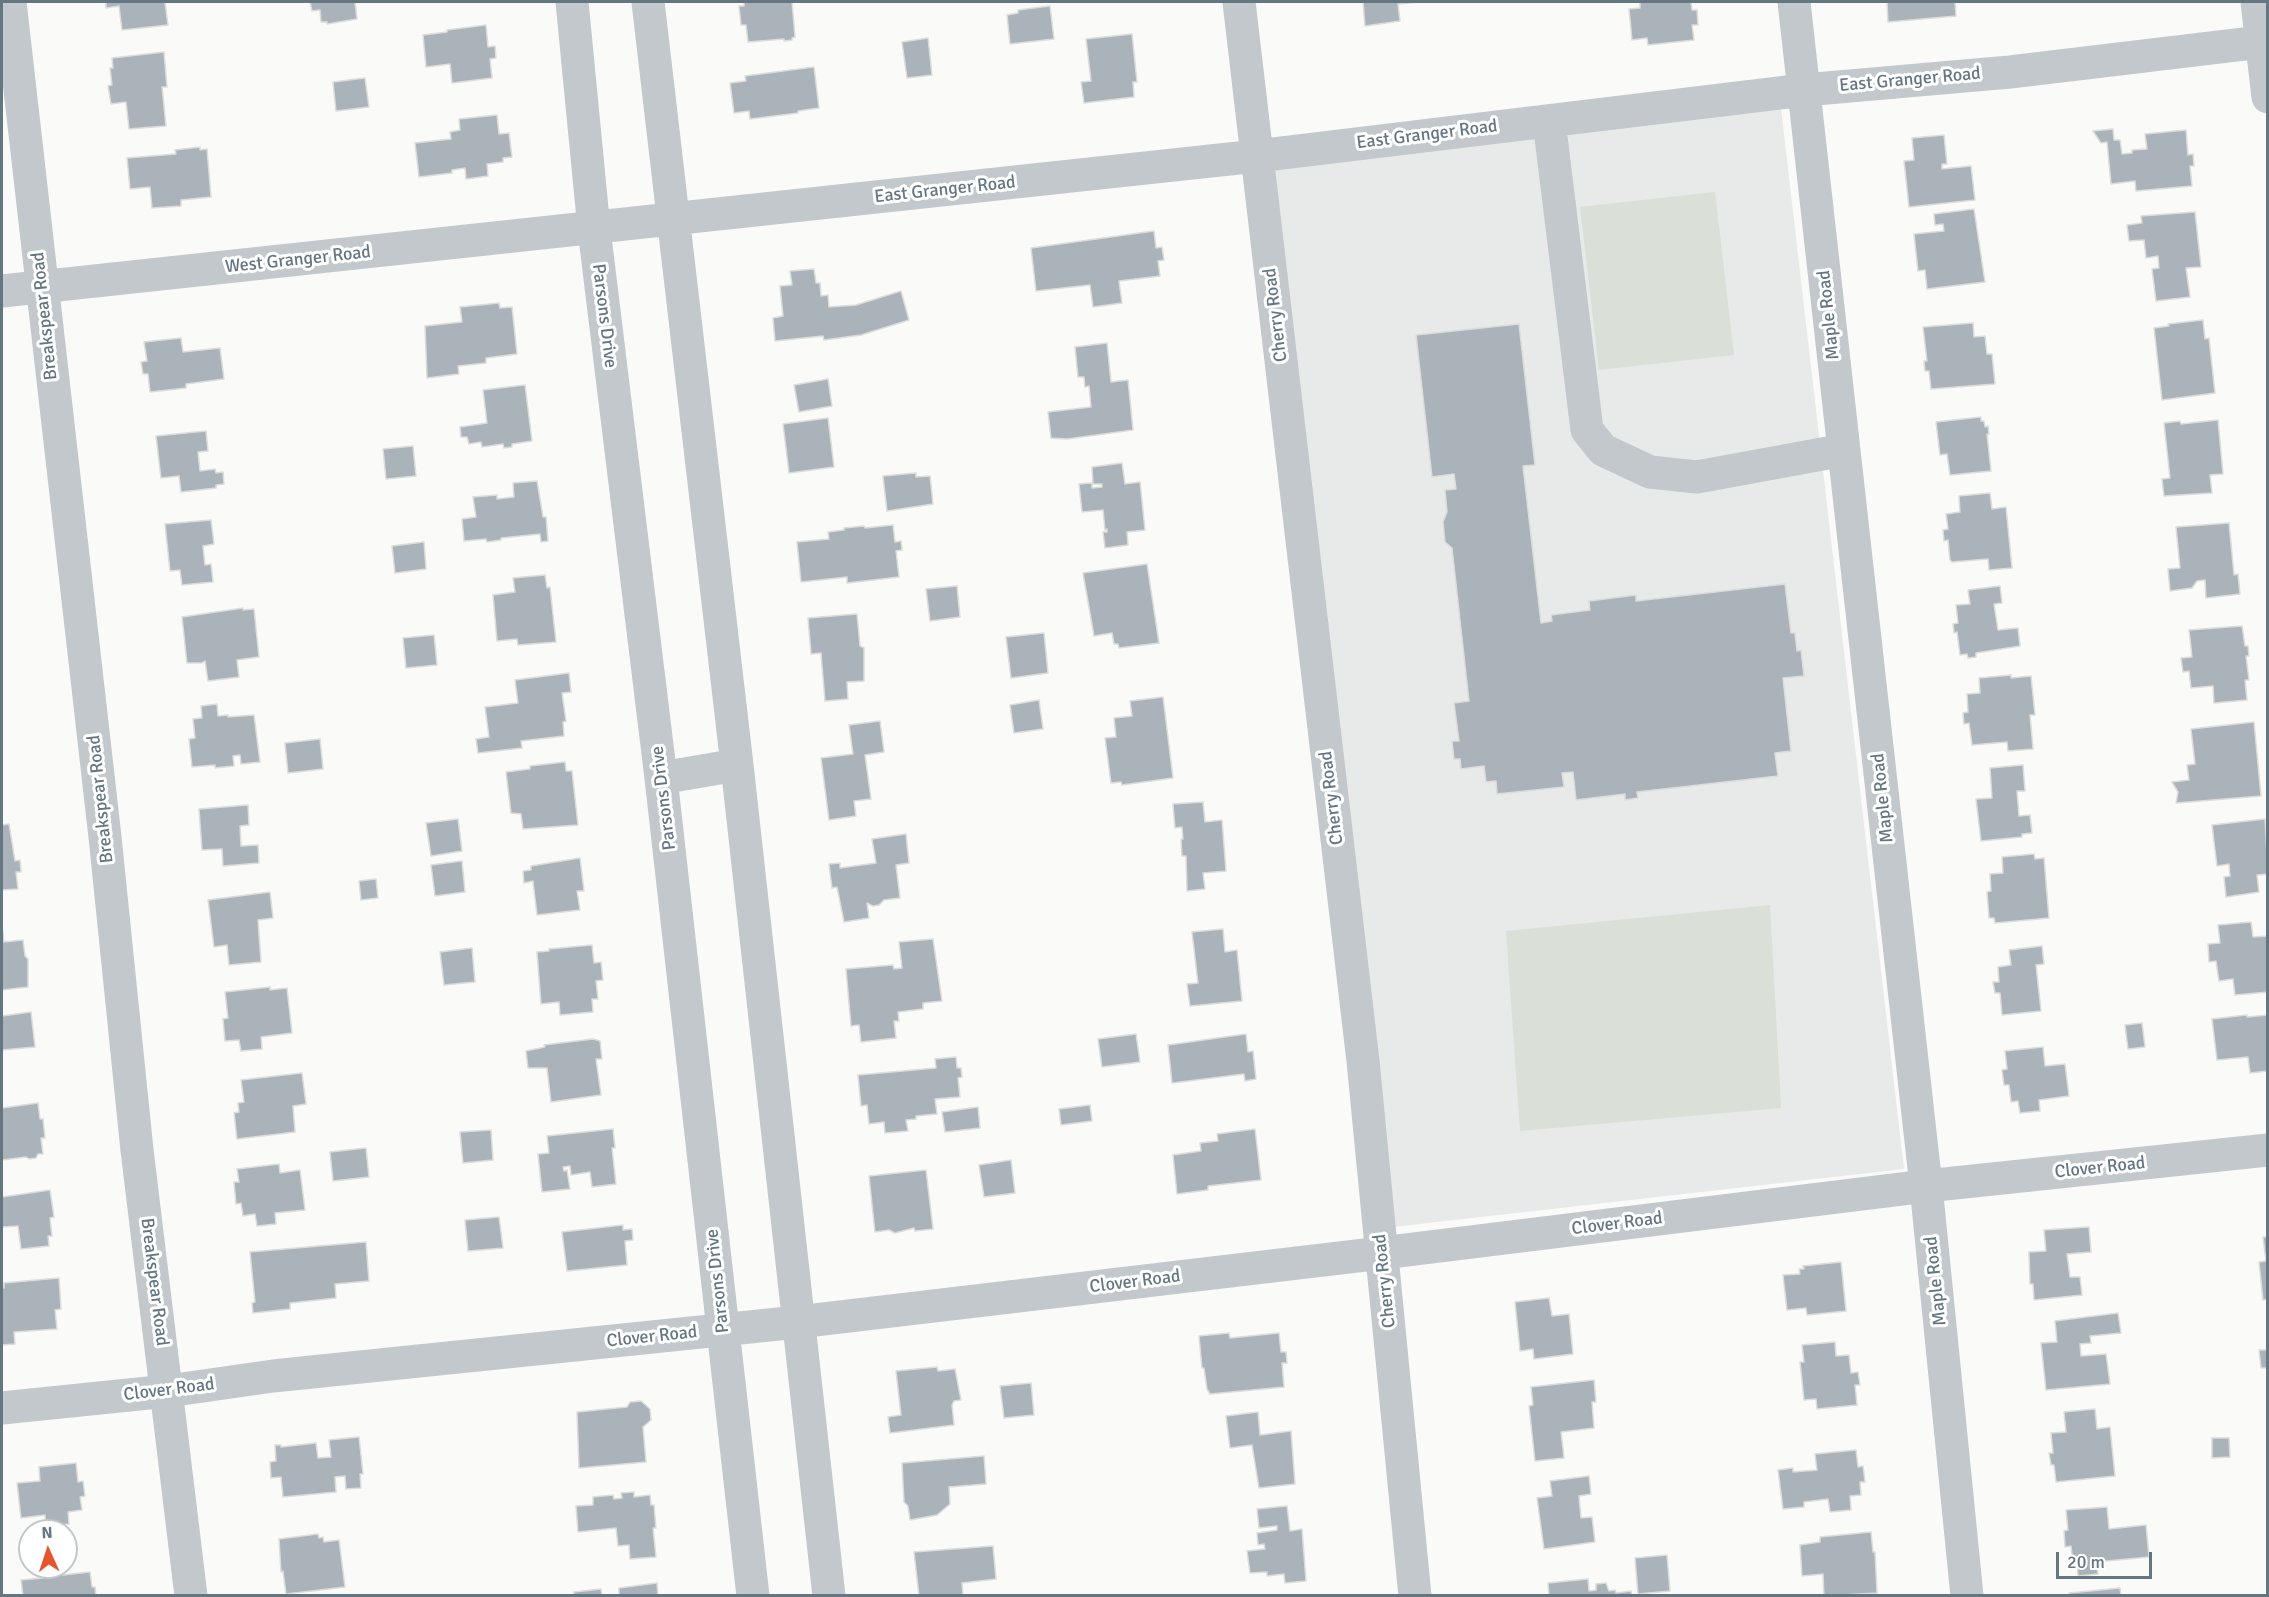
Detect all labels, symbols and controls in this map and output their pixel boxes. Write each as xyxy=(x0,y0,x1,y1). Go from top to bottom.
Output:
street label: East Granger Road xyxy=(1838,63,1982,97)
street label: East Granger Road xyxy=(1355,116,1499,154)
street label: East Granger Road xyxy=(873,172,1017,208)
street label: West Granger Road xyxy=(224,242,372,278)
street label: Breakspear Road xyxy=(28,251,62,381)
street label: Parsons Drive xyxy=(587,263,621,369)
street label: Cherry Road xyxy=(1260,267,1292,363)
street label: Maple Road xyxy=(1814,269,1844,361)
street label: Breakspear Road xyxy=(84,734,118,864)
street label: Parsons Drive xyxy=(647,745,681,851)
street label: Cherry Road xyxy=(1316,750,1348,846)
street label: Maple Road xyxy=(1868,752,1898,844)
street label: Clover Road xyxy=(2054,1152,2146,1184)
street label: Clover Road xyxy=(1570,1208,1664,1240)
street label: Breakspear Road xyxy=(135,1217,173,1347)
street label: Parsons Drive xyxy=(702,1228,734,1334)
street label: Cherry Road xyxy=(1369,1233,1401,1329)
street label: Maple Road xyxy=(1921,1235,1951,1327)
street label: Clover Road xyxy=(1088,1266,1182,1298)
street label: Clover Road xyxy=(606,1321,698,1353)
street label: Clover Road xyxy=(122,1374,216,1406)
north arrow xyxy=(18,1519,78,1579)
text: N xyxy=(41,1523,53,1543)
scale bar xyxy=(2059,1540,2155,1578)
text: 20 m xyxy=(2067,1551,2105,1573)

